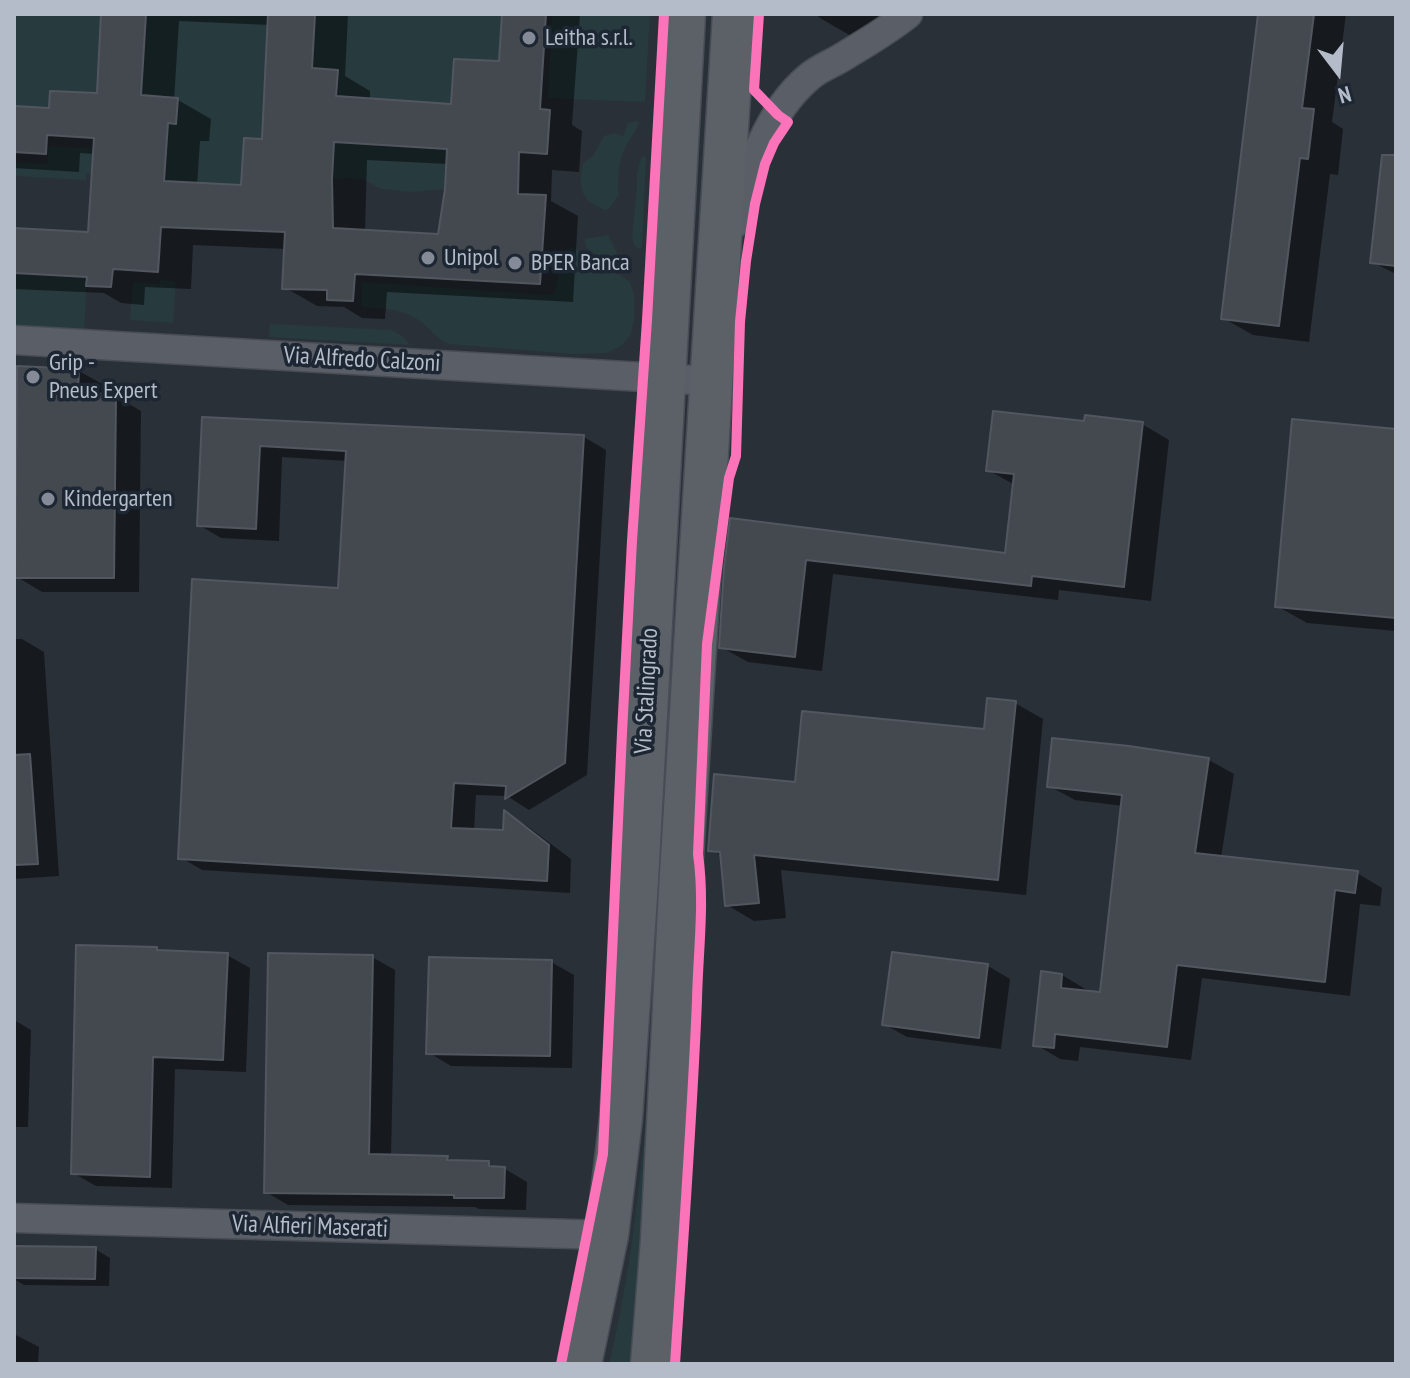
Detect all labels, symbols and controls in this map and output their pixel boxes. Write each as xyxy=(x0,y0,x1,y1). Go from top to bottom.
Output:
place label: Leitha s.r.l. xyxy=(545,24,633,52)
marker: Leitha s.r.l. xyxy=(520,29,538,47)
north arrow xyxy=(1298,32,1378,112)
text: N xyxy=(1335,80,1354,110)
place label: Unipol xyxy=(444,244,499,272)
marker: Unipol xyxy=(419,249,437,267)
place label: BPER Banca xyxy=(531,249,630,277)
marker: BPER Banca xyxy=(506,254,524,272)
street label: Via Alfredo Calzoni xyxy=(283,342,441,378)
place label: Grip - Pneus Expert xyxy=(49,349,158,405)
marker: Grip - Pneus Expert xyxy=(24,368,42,386)
place label: Kindergarten xyxy=(64,485,172,513)
marker: Kindergarten xyxy=(39,490,57,508)
street label: Via Stalingrado xyxy=(629,627,665,755)
street label: Via Alfieri Maserati xyxy=(231,1210,389,1244)

